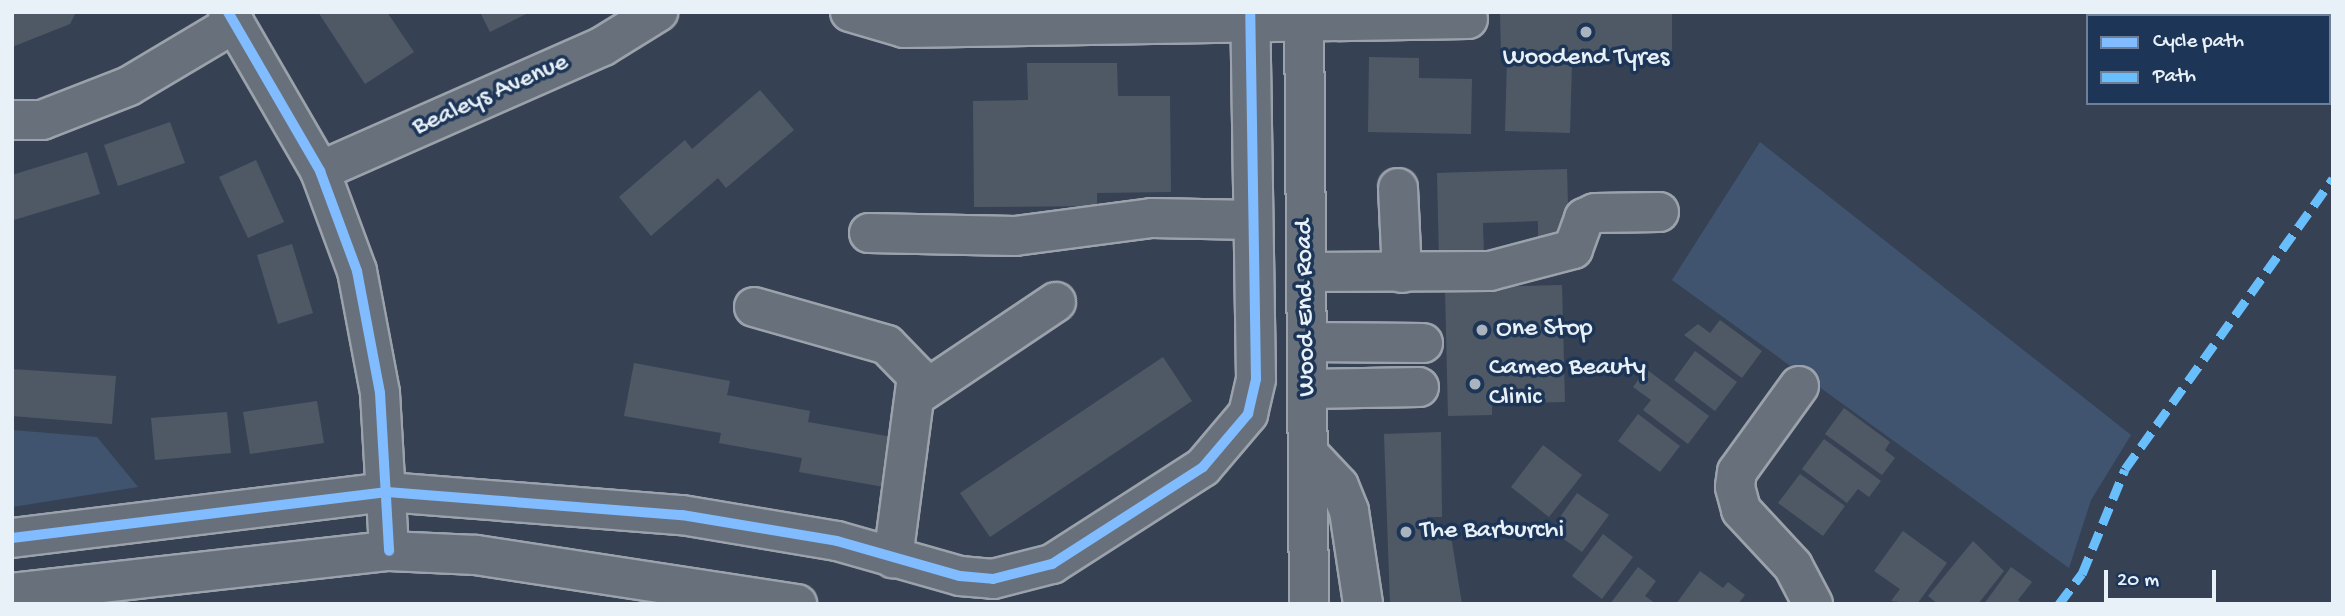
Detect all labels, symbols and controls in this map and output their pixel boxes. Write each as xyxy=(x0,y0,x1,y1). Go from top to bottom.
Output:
legend xyxy=(2086,14,2331,105)
marker: Woodend Tyres xyxy=(1578,24,1594,40)
text: Cycle path xyxy=(2153,30,2244,55)
place label: Woodend Tyres xyxy=(1503,43,1669,75)
street label: Bealeys Avenue xyxy=(408,48,574,144)
text: Path xyxy=(2153,65,2196,90)
street label: Wood End Road xyxy=(1290,219,1324,397)
place label: One Stop xyxy=(1496,314,1593,346)
marker: One Stop xyxy=(1474,322,1490,338)
place label: Cameo Beauty Clinic xyxy=(1489,353,1646,414)
marker: Cameo Beauty Clinic xyxy=(1467,376,1483,392)
place label: The Barburchi xyxy=(1420,516,1564,548)
marker: The Barburchi xyxy=(1398,524,1414,540)
scale bar xyxy=(2107,556,2219,600)
text: 20 m xyxy=(2117,569,2159,594)

